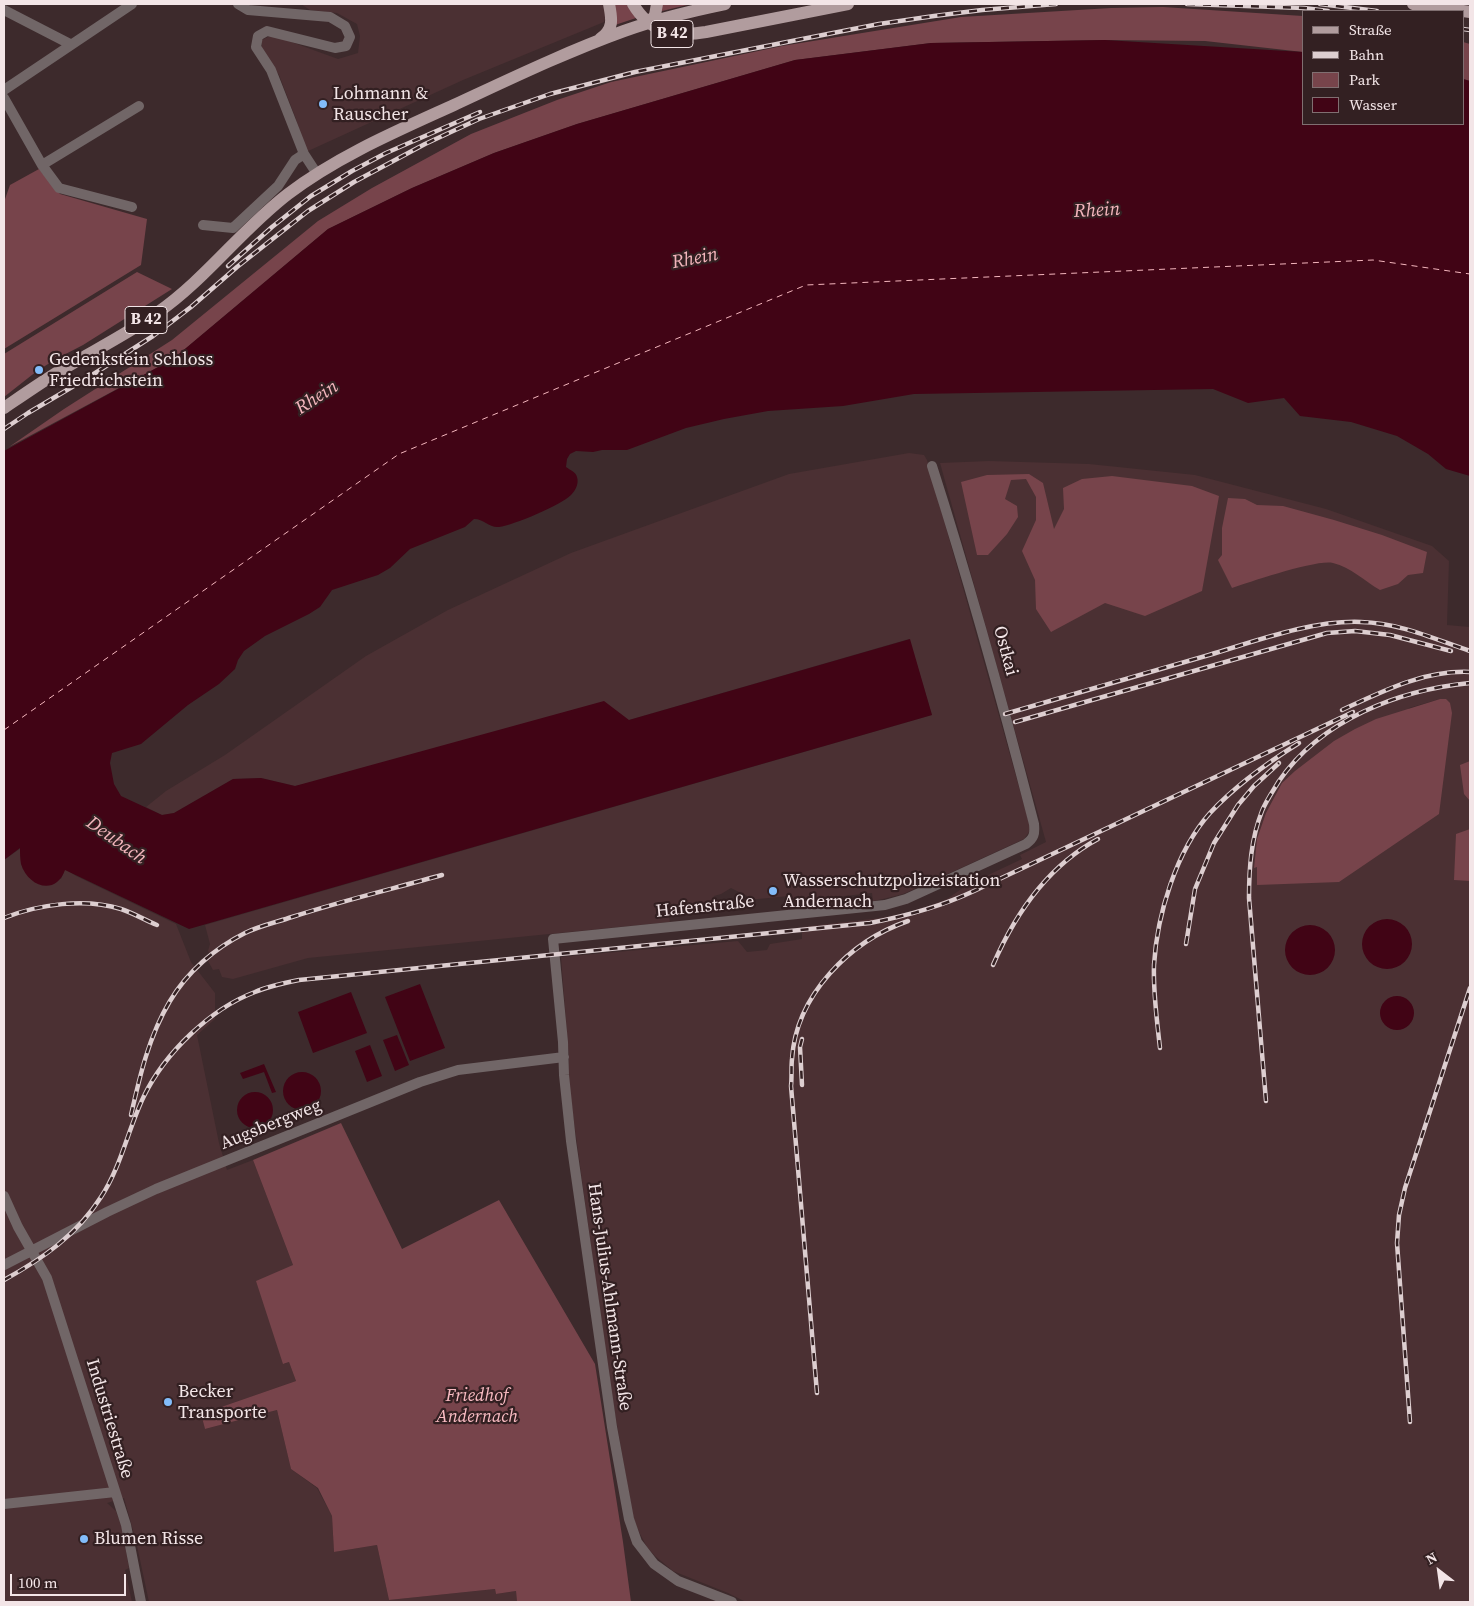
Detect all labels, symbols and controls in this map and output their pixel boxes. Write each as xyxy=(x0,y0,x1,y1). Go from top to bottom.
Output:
legend xyxy=(1302,10,1464,125)
text: Straße xyxy=(1349,19,1392,40)
road number: B 42 xyxy=(651,20,693,48)
text: Bahn xyxy=(1349,44,1384,65)
text: Park xyxy=(1349,69,1380,90)
place label: Lohmann & Rauscher xyxy=(333,83,429,126)
text: Wasser xyxy=(1349,94,1397,115)
marker: Lohmann & Rauscher xyxy=(317,98,329,110)
water label: Rhein xyxy=(1073,198,1121,224)
water label: Rhein xyxy=(670,243,720,275)
road number: B 42 xyxy=(125,306,167,334)
place label: Gedenkstein Schloss Friedrichstein xyxy=(49,349,213,392)
marker: Gedenkstein Schloss Friedrichstein xyxy=(33,364,45,376)
water label: Rhein xyxy=(291,376,343,420)
street label: Ostkai xyxy=(988,624,1022,678)
water label: Deubach xyxy=(81,812,151,870)
place label: Wasserschutzpolizeistation Andernach xyxy=(783,870,1000,912)
marker: Wasserschutzpolizeistation Andernach xyxy=(767,885,779,897)
street label: Hafenstraße xyxy=(655,891,755,923)
street label: Augsbergweg xyxy=(217,1095,325,1155)
street label: Hans-Julius-Ahlmann-Straße xyxy=(582,1182,636,1412)
street label: Industriestraße xyxy=(81,1357,137,1481)
place label: Becker Transporte xyxy=(178,1381,267,1424)
park label: Friedhof Andernach xyxy=(436,1385,518,1428)
marker: Becker Transporte xyxy=(162,1396,174,1408)
place label: Blumen Risse xyxy=(94,1528,203,1550)
marker: Blumen Risse xyxy=(78,1533,90,1545)
north arrow xyxy=(1414,1546,1464,1596)
text: N xyxy=(1422,1547,1441,1569)
scale bar xyxy=(12,1564,129,1596)
text: 100 m xyxy=(18,1572,58,1593)

